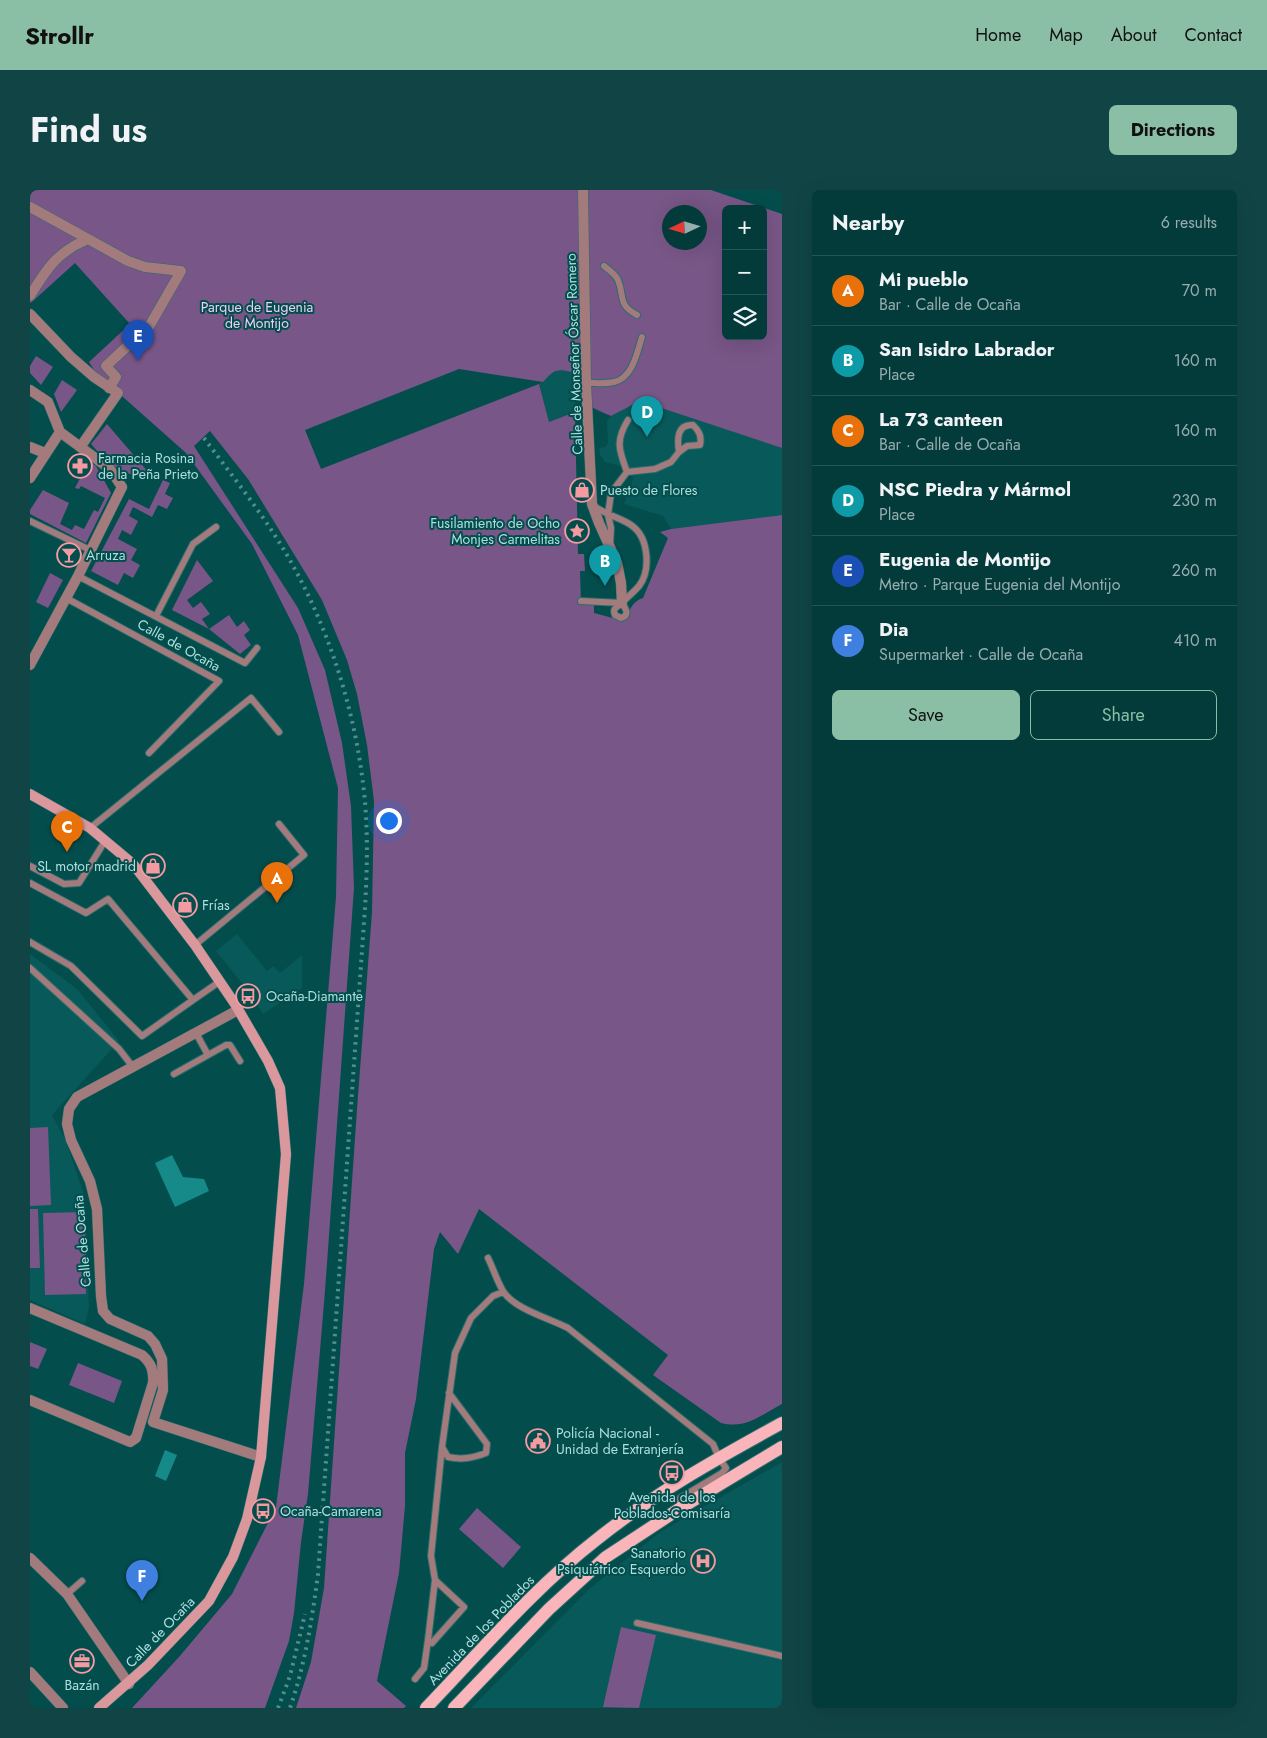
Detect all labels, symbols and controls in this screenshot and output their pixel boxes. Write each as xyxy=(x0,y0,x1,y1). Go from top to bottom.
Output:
text: Strollr xyxy=(25,18,94,53)
text: Home xyxy=(975,22,1021,48)
text: Map xyxy=(1049,22,1083,48)
text: About xyxy=(1111,22,1156,48)
text: Contact xyxy=(1184,22,1242,48)
text: Find us xyxy=(30,105,147,155)
button: Directions xyxy=(1109,105,1237,155)
north arrow xyxy=(662,205,707,250)
map controls xyxy=(722,205,767,340)
button: + xyxy=(722,205,767,250)
text: Nearby xyxy=(832,208,904,238)
text: 6 results xyxy=(1161,211,1217,234)
button: − xyxy=(722,250,767,295)
street label: Calle de Monseñor Óscar Romero xyxy=(560,252,588,455)
text: Mi pueblo xyxy=(879,266,968,293)
text: A xyxy=(842,279,854,302)
text: 70 m xyxy=(1182,279,1217,302)
text: Bar · Calle de Ocaña xyxy=(879,293,1021,316)
button: layers xyxy=(722,295,767,340)
park label: Parque de Eugenia de Montijo xyxy=(201,297,313,333)
pin: E xyxy=(122,320,154,361)
text: San Isidro Labrador xyxy=(879,336,1055,363)
text: B xyxy=(843,349,853,372)
text: 160 m xyxy=(1174,349,1217,372)
text: Place xyxy=(879,363,915,386)
pin: D xyxy=(631,396,663,437)
text: La 73 canteen xyxy=(879,406,1003,433)
text: C xyxy=(842,419,854,442)
text: 160 m xyxy=(1174,419,1217,442)
text: Bar · Calle de Ocaña xyxy=(879,433,1021,456)
place label: Farmacia Rosina de la Peña Prieto xyxy=(98,448,199,484)
pharmacy icon: Farmacia Rosina de la Peña Prieto xyxy=(67,453,93,479)
text: NSC Piedra y Mármol xyxy=(879,476,1071,503)
shop icon: Puesto de Flores xyxy=(569,477,595,503)
place label: Puesto de Flores xyxy=(600,480,698,500)
text: D xyxy=(842,489,854,512)
text: 230 m xyxy=(1172,489,1217,512)
text: Place xyxy=(879,503,915,526)
place label: Fusilamiento de Ocho Monjes Carmelitas xyxy=(430,513,560,549)
place icon: Fusilamiento de Ocho Monjes Carmelitas xyxy=(564,518,590,544)
bar icon: Arruza xyxy=(56,542,82,568)
place label: Arruza xyxy=(86,545,125,565)
pin: B xyxy=(589,545,621,586)
text: Eugenia de Montijo xyxy=(879,546,1051,573)
text: E xyxy=(843,559,853,582)
text: 260 m xyxy=(1172,559,1217,582)
text: Metro · Parque Eugenia del Montijo xyxy=(879,573,1121,596)
street label: Calle de Ocaña xyxy=(134,614,224,676)
text: Dia xyxy=(879,616,908,643)
text: F xyxy=(844,629,852,652)
text: 410 m xyxy=(1174,629,1217,652)
text: Supermarket · Calle de Ocaña xyxy=(879,643,1083,666)
button: Save xyxy=(832,690,1020,740)
button: Share xyxy=(1030,690,1217,740)
your location xyxy=(376,808,402,834)
pin: C xyxy=(51,811,83,852)
shop icon: SL motor madrid xyxy=(140,853,166,879)
place label: SL motor madrid xyxy=(37,856,136,876)
pin: A xyxy=(261,862,293,903)
shop icon: Frías xyxy=(172,892,198,918)
place label: Frías xyxy=(202,895,230,915)
bus stop icon: Ocaña-Diamante xyxy=(235,983,261,1009)
place label: Ocaña-Diamante xyxy=(266,986,363,1006)
street label: Calle de Ocaña xyxy=(68,1194,96,1288)
place label: Policía Nacional - Unidad de Extranjería xyxy=(556,1423,684,1459)
public building icon: Policía Nacional - Unidad de Extranjería xyxy=(525,1428,551,1454)
bus stop icon: Avenida de los Poblados-Comisaría xyxy=(659,1460,685,1486)
place label: Avenida de los Poblados-Comisaría xyxy=(614,1487,730,1523)
bus stop icon: Ocaña-Camarena xyxy=(250,1498,276,1524)
place label: Ocaña-Camarena xyxy=(280,1501,381,1521)
place label: Sanatorio Psiquiátrico Esquerdo xyxy=(557,1543,686,1579)
hospital icon: Sanatorio Psiquiátrico Esquerdo xyxy=(690,1548,716,1574)
pin: F xyxy=(126,1560,158,1601)
street label: Avenida de los Poblados xyxy=(423,1570,539,1689)
street label: Calle de Ocaña xyxy=(121,1592,199,1672)
office icon: Bazán xyxy=(69,1648,95,1674)
place label: Bazán xyxy=(64,1675,100,1695)

